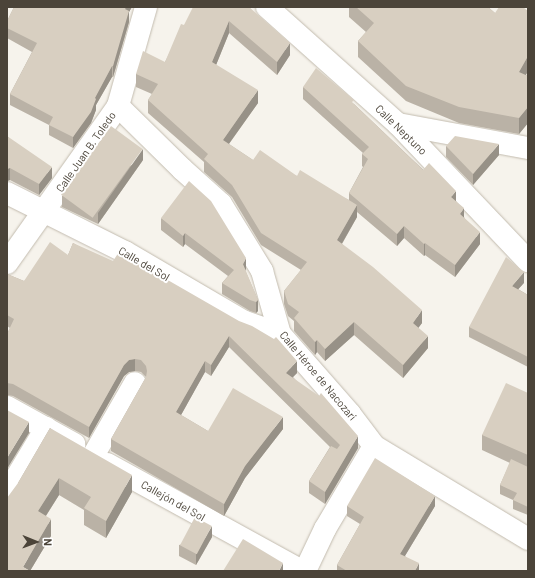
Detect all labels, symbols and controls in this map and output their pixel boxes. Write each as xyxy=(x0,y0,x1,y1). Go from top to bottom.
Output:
street label: Calle Neptuno xyxy=(373,102,429,158)
street label: Calle Juan B. Toledo xyxy=(53,109,119,195)
street label: Calle del Sol xyxy=(116,244,172,284)
street label: Calle Héroe de Nacozari xyxy=(277,329,359,423)
street label: Callejón del Sol xyxy=(139,478,207,524)
north arrow xyxy=(16,522,56,562)
text: N xyxy=(42,538,55,546)

